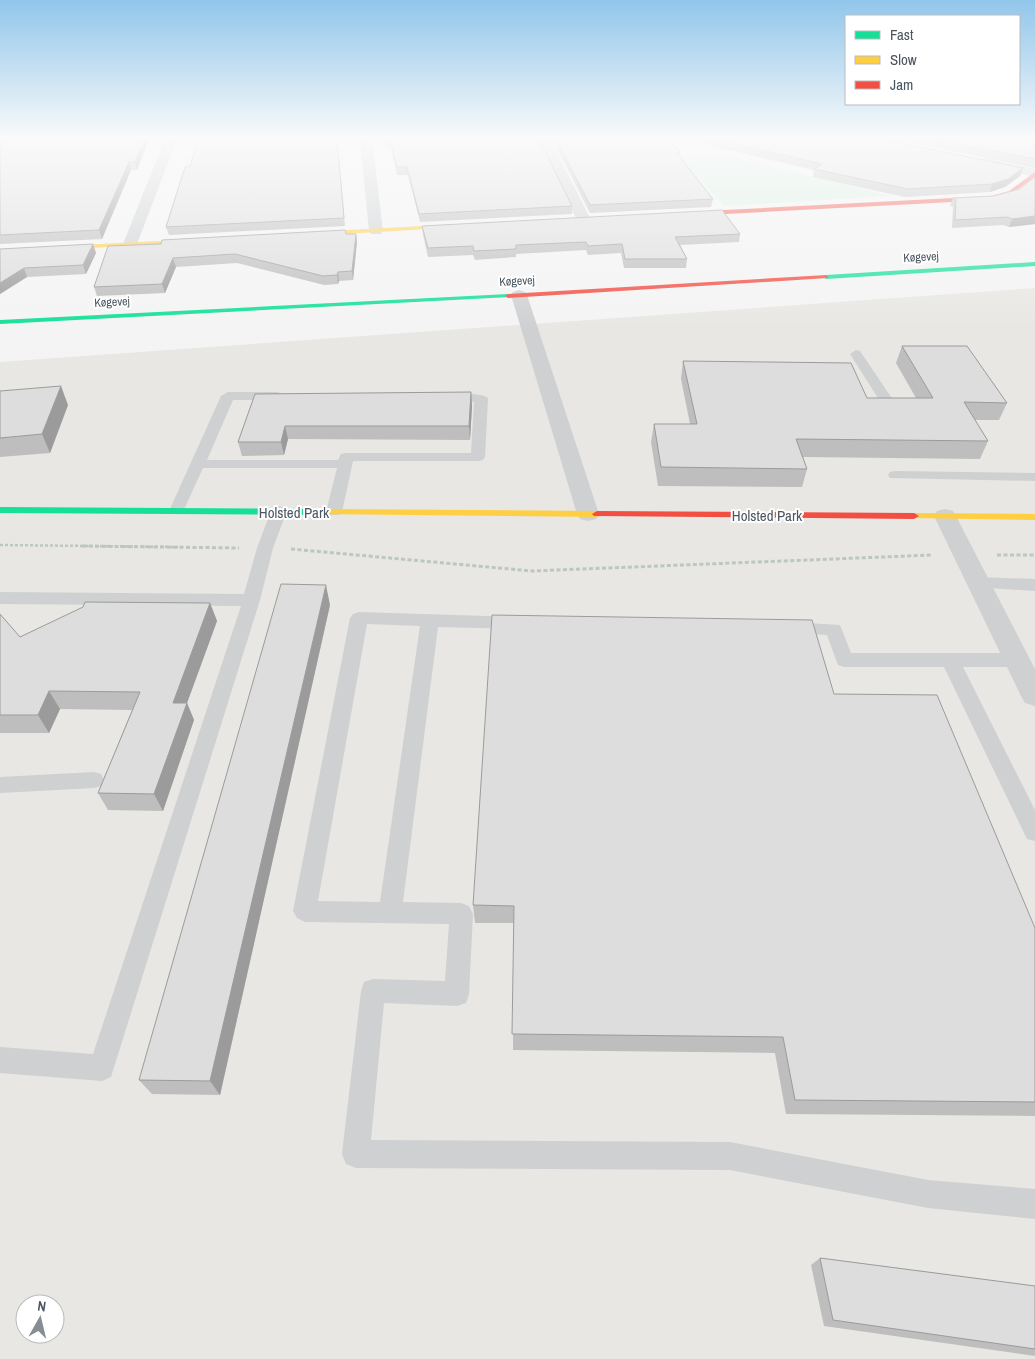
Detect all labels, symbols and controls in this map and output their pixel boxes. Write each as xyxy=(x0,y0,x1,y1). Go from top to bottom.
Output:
legend xyxy=(845,15,1020,105)
text: Fast xyxy=(890,24,914,45)
text: Slow xyxy=(890,49,917,70)
text: Jam xyxy=(890,74,913,95)
street label: Køgevej xyxy=(903,248,939,266)
street label: Køgevej xyxy=(499,272,535,290)
street label: Køgevej xyxy=(94,293,130,311)
street label: Holsted Park xyxy=(259,502,330,523)
street label: Holsted Park xyxy=(732,505,803,526)
north arrow xyxy=(15,1294,65,1344)
text: N xyxy=(36,1297,47,1316)

